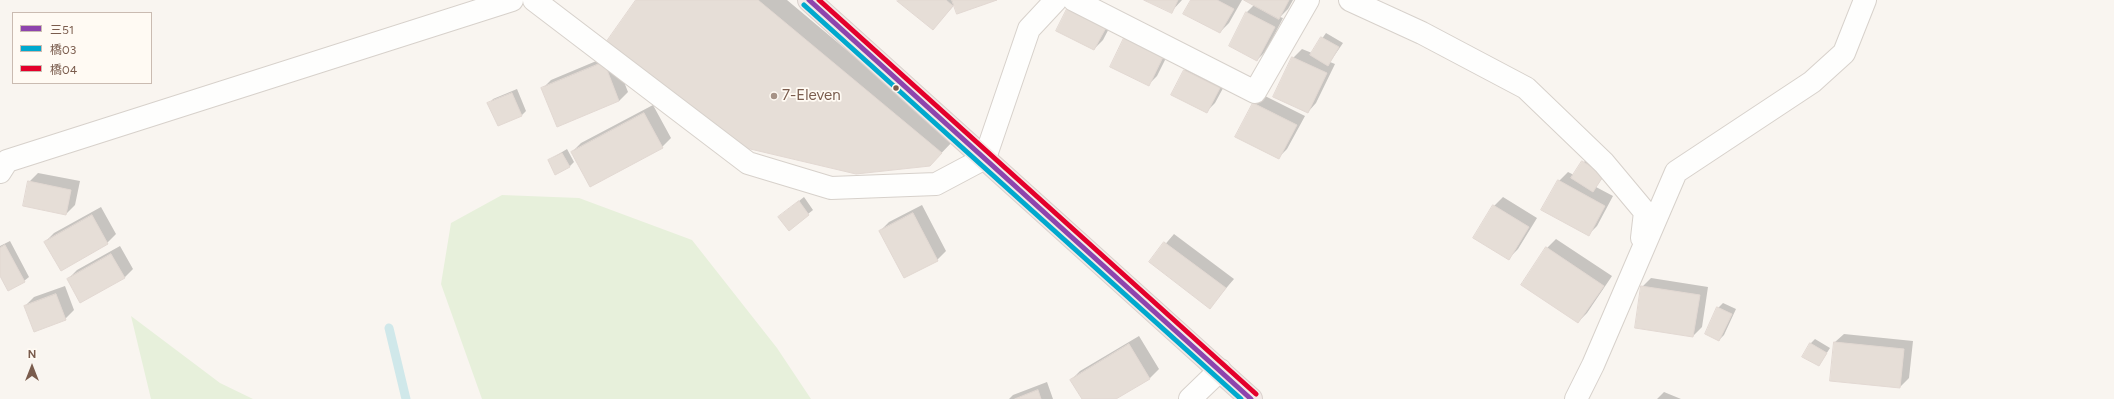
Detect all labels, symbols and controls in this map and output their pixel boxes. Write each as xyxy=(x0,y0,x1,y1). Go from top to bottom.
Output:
legend xyxy=(12,12,152,84)
text: 三51 xyxy=(50,23,74,37)
text: 橋03 xyxy=(50,43,76,57)
text: 橋04 xyxy=(50,63,77,77)
unlabelled marker xyxy=(891,83,901,93)
place label: 7-Eleven xyxy=(782,87,841,105)
marker: 7-Eleven xyxy=(769,91,779,101)
north arrow xyxy=(12,347,52,387)
text: N xyxy=(28,348,36,361)

